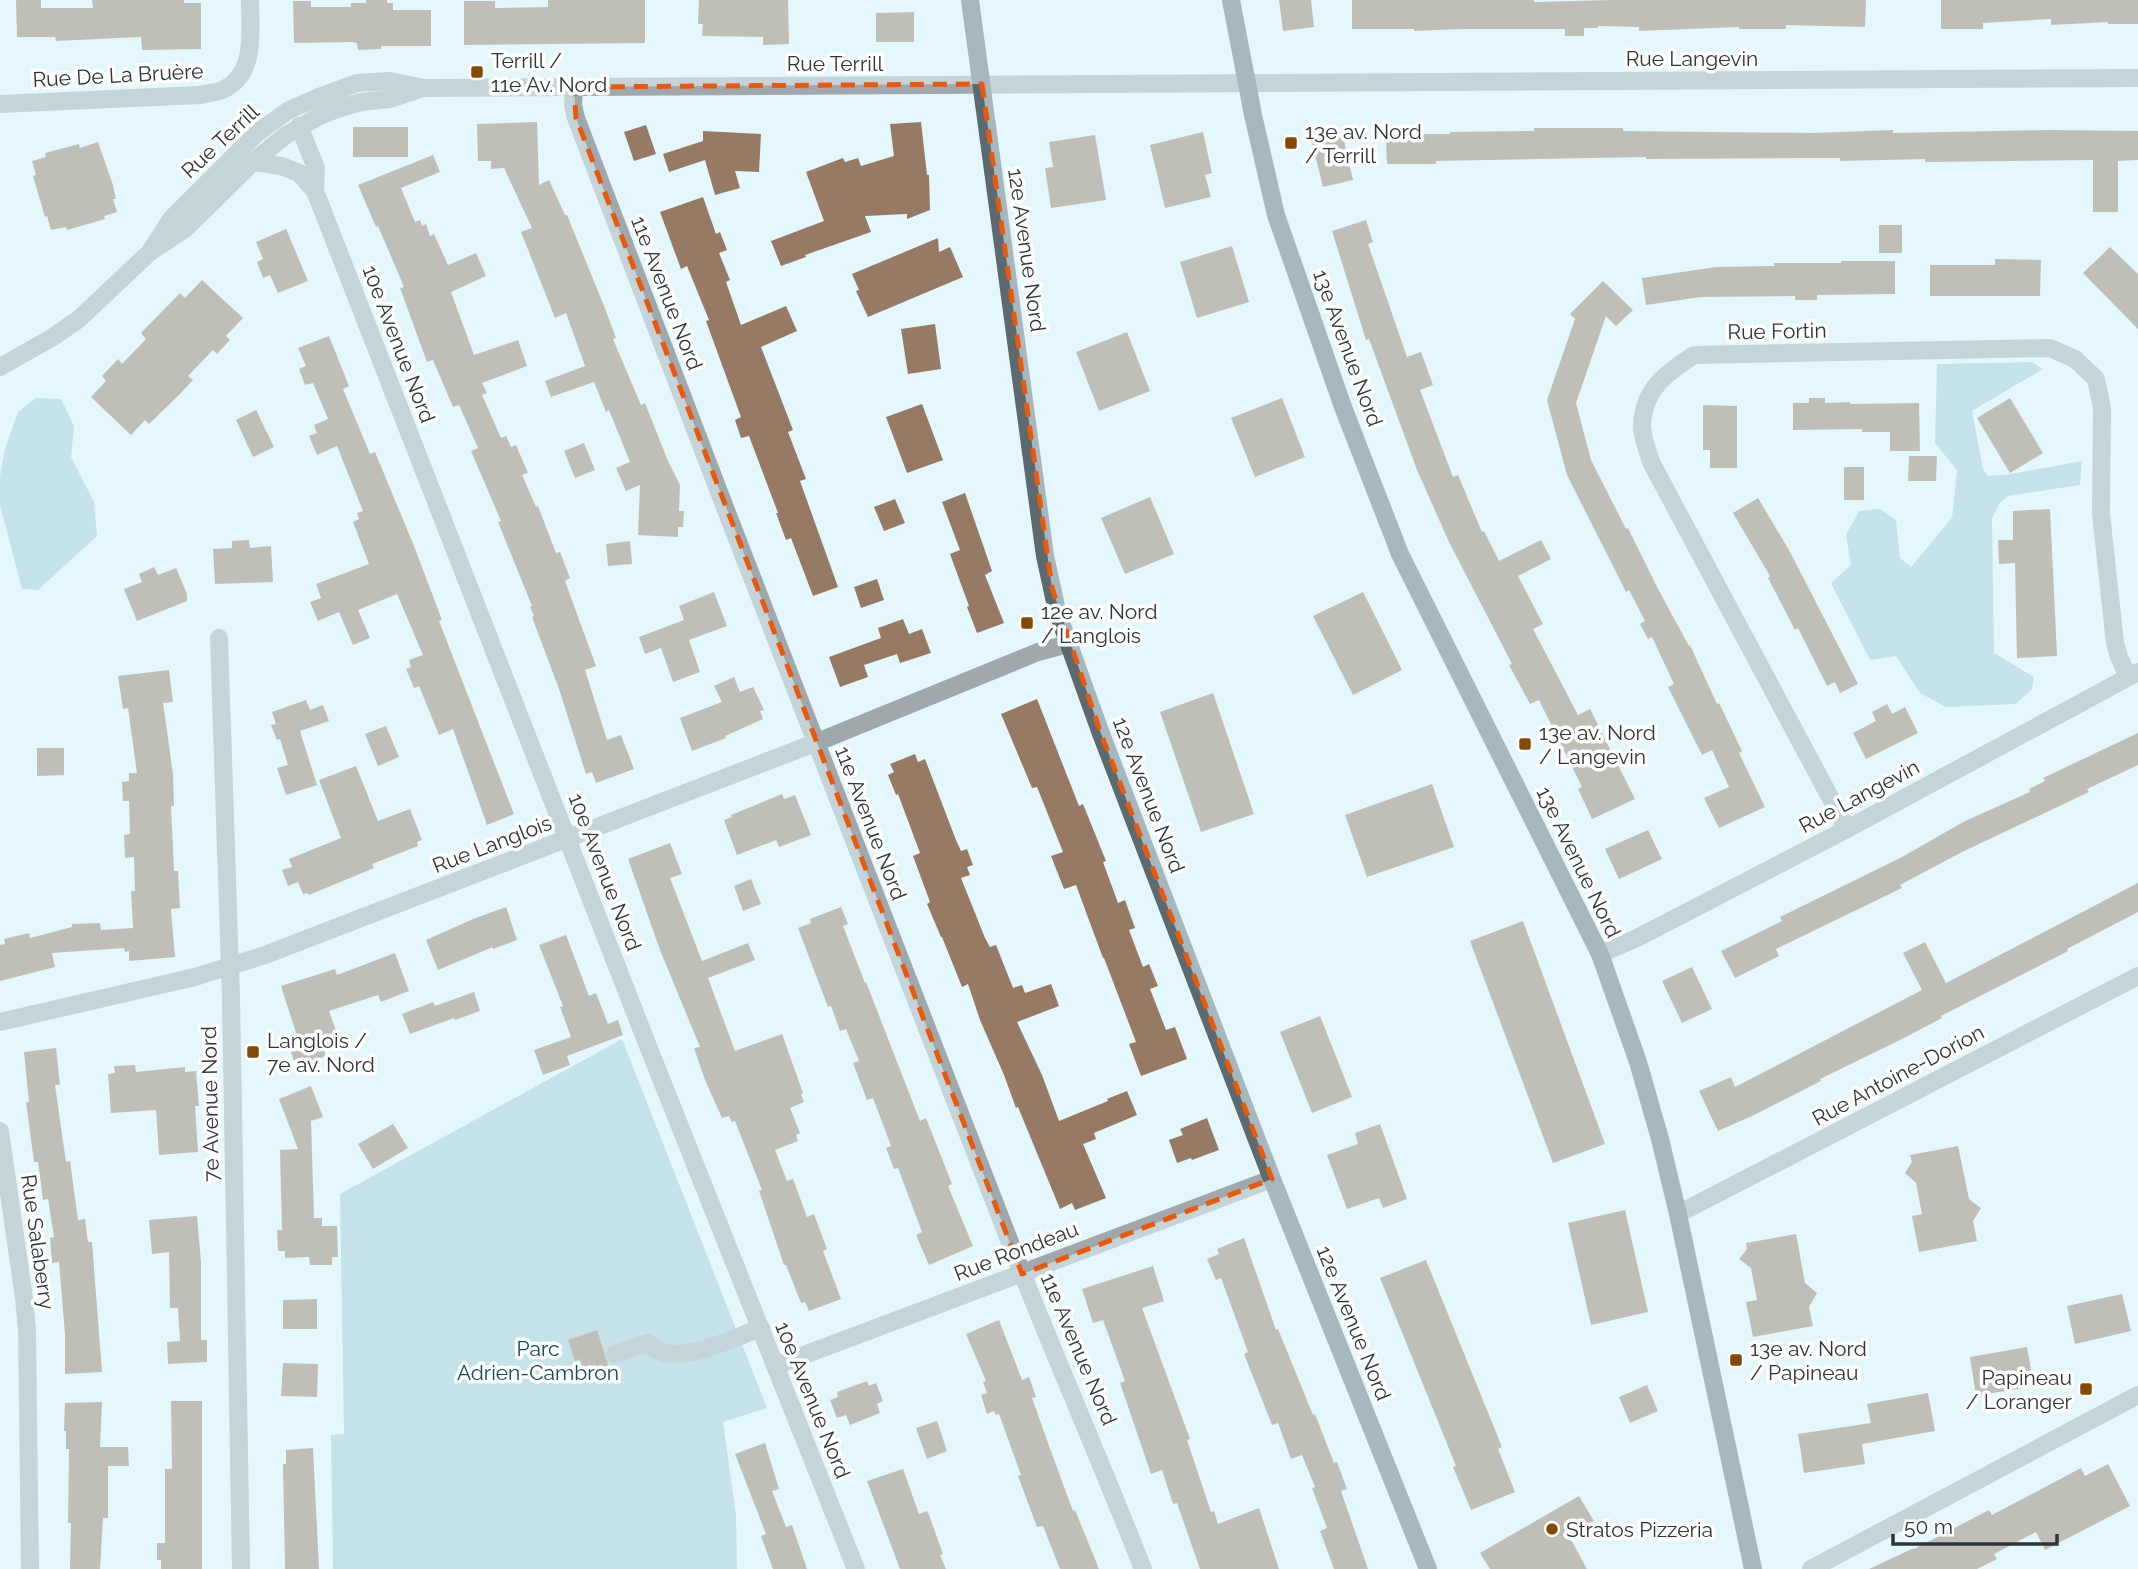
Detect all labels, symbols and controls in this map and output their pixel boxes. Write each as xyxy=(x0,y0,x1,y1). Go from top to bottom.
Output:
street label: Rue Langevin xyxy=(1626,46,1758,71)
place label: Terrill / 11e Av. Nord xyxy=(491,48,607,97)
street label: Rue Terrill xyxy=(787,51,884,76)
street label: Rue De La Bruère xyxy=(32,58,204,92)
marker: Terrill / 11e Av. Nord xyxy=(469,64,485,80)
street label: Rue Terrill xyxy=(176,99,264,183)
place label: 13e av. Nord / Terrill xyxy=(1305,119,1422,168)
marker: 13e av. Nord / Terrill xyxy=(1283,135,1299,151)
street label: 12e Avenue Nord xyxy=(1003,167,1051,333)
street label: 11e Avenue Nord xyxy=(626,213,708,373)
street label: 10e Avenue Nord xyxy=(357,262,441,426)
street label: 13e Avenue Nord xyxy=(1308,266,1388,430)
street label: Rue Fortin xyxy=(1727,318,1827,344)
place label: 12e av. Nord / Langlois xyxy=(1041,599,1157,648)
marker: 12e av. Nord / Langlois xyxy=(1019,615,1035,631)
street label: 12e Avenue Nord xyxy=(1108,714,1190,876)
place label: 13e av. Nord / Langevin xyxy=(1539,720,1656,769)
marker: 13e av. Nord / Langevin xyxy=(1517,736,1533,752)
street label: 11e Avenue Nord xyxy=(830,743,912,903)
street label: Rue Langevin xyxy=(1795,754,1923,838)
street label: 13e Avenue Nord xyxy=(1532,782,1626,942)
street label: 10e Avenue Nord xyxy=(563,790,647,954)
street label: Rue Langlois xyxy=(429,810,555,878)
street label: Rue Antoine-Dorion xyxy=(1808,1019,1988,1131)
street label: 7e Avenue Nord xyxy=(196,1026,224,1182)
place label: Langlois / 7e av. Nord xyxy=(267,1028,375,1077)
marker: Langlois / 7e av. Nord xyxy=(245,1044,261,1060)
street label: Rue Salaberry xyxy=(16,1173,60,1311)
street label: Rue Rondeau xyxy=(950,1216,1082,1286)
street label: 12e Avenue Nord xyxy=(1312,1242,1396,1404)
street label: 11e Avenue Nord xyxy=(1036,1269,1122,1429)
street label: 10e Avenue Nord xyxy=(770,1318,856,1482)
park label: Parc Adrien-Cambron xyxy=(457,1336,619,1385)
place label: 13e av. Nord / Papineau xyxy=(1750,1336,1867,1385)
marker: 13e av. Nord / Papineau xyxy=(1728,1352,1744,1368)
place label: Papineau / Loranger xyxy=(1966,1365,2073,1414)
marker: Papineau / Loranger xyxy=(2078,1381,2094,1397)
scale bar xyxy=(1893,1502,2058,1546)
text: 50 m xyxy=(1904,1514,1953,1539)
place label: Stratos Pizzeria xyxy=(1566,1517,1713,1542)
marker: Stratos Pizzeria xyxy=(1544,1521,1560,1537)

